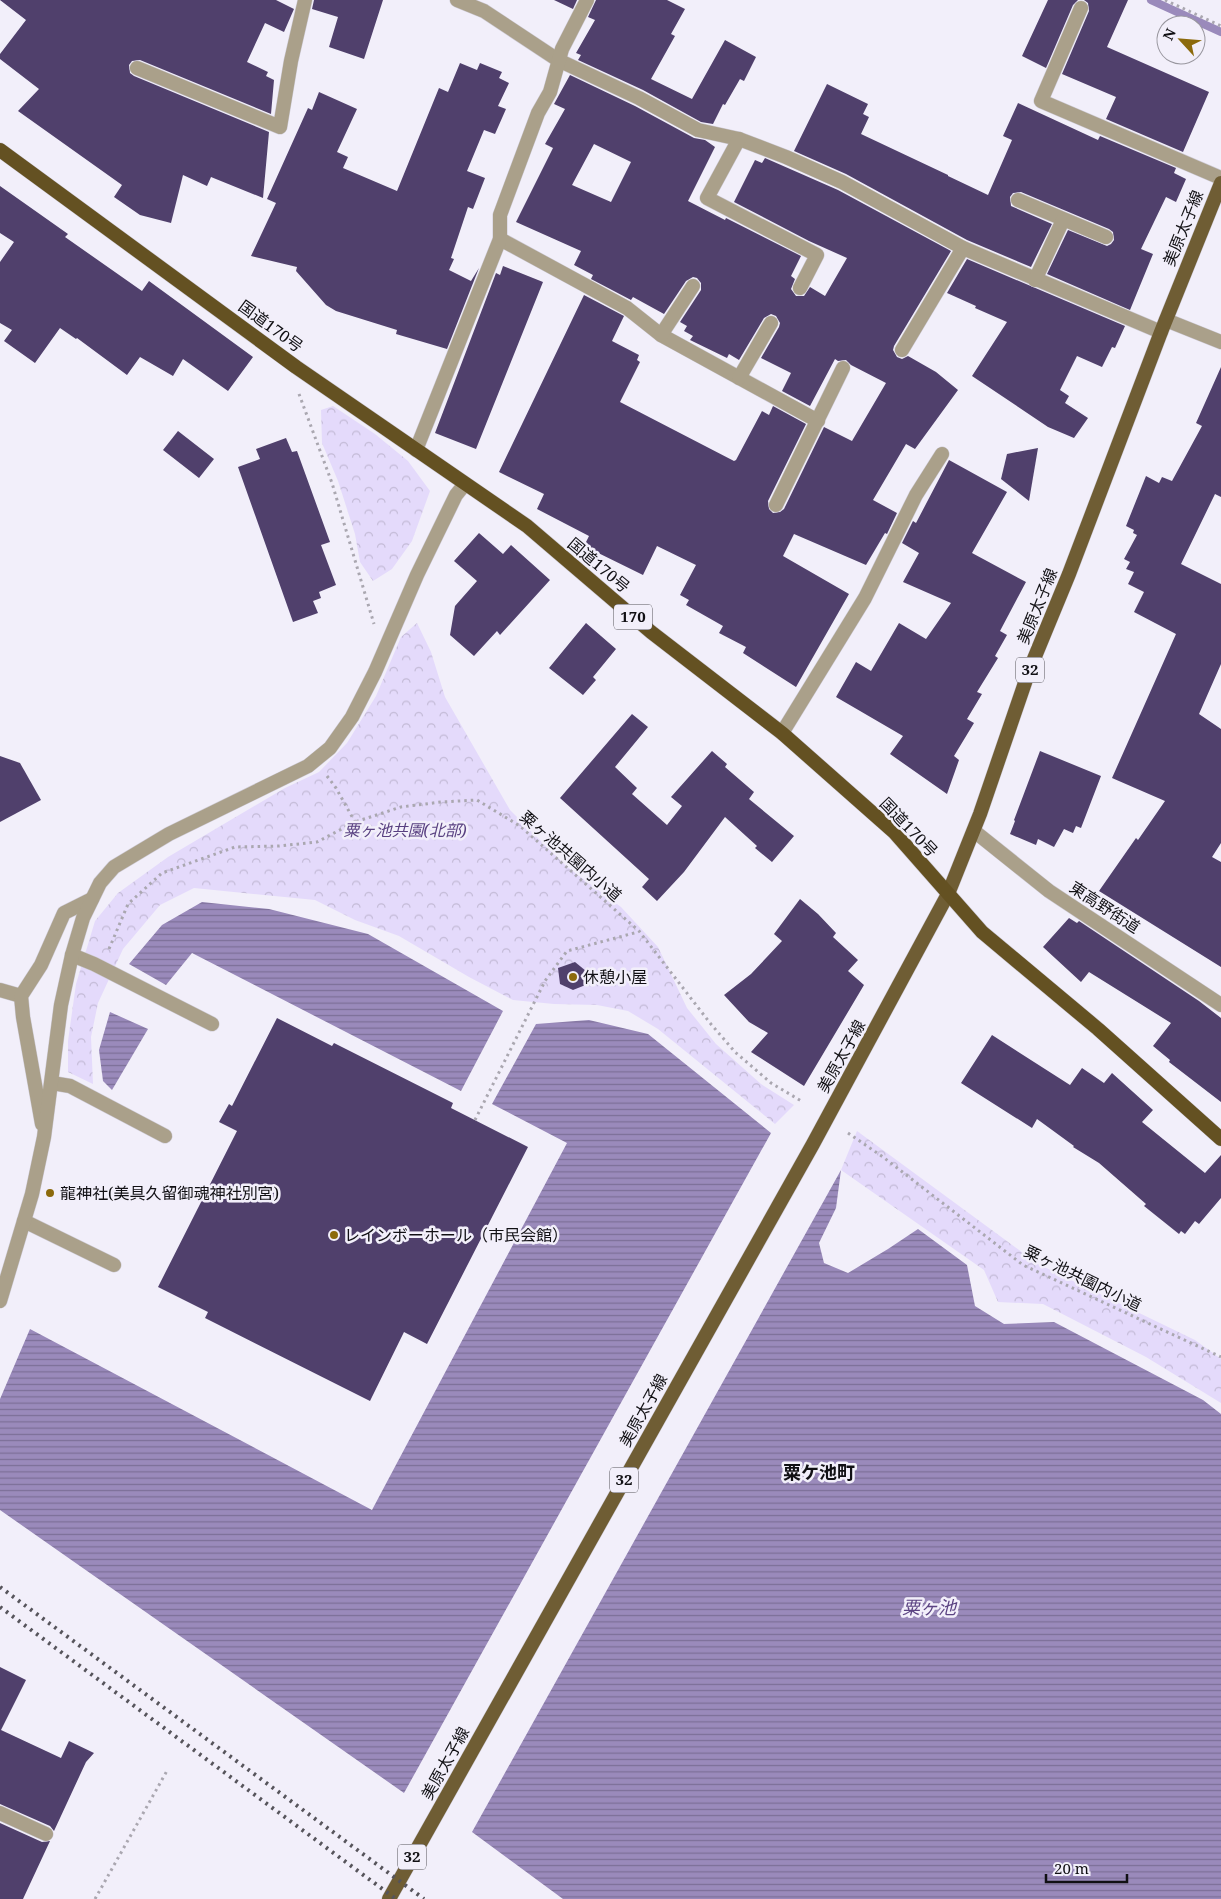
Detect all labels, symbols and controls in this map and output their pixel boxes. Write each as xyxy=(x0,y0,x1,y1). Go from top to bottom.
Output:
north arrow xyxy=(1156,15,1206,65)
text: N xyxy=(1158,25,1180,43)
street label: 美原太子線 xyxy=(1158,187,1208,269)
street label: 国道170号 xyxy=(234,295,308,357)
street label: 国道170号 xyxy=(563,533,635,597)
street label: 美原太子線 xyxy=(1012,565,1062,647)
road number: 170 xyxy=(614,604,652,630)
road number: 32 xyxy=(1016,658,1044,682)
street label: 国道170号 xyxy=(875,792,943,862)
street label: 粟ヶ池共園内小道 xyxy=(515,806,627,906)
park label: 粟ヶ池共園(北部) xyxy=(343,819,467,841)
street label: 東高野街道 xyxy=(1065,876,1145,938)
place label: 休憩小屋 xyxy=(583,966,647,988)
marker: 休憩小屋 xyxy=(567,971,579,983)
street label: 美原太子線 xyxy=(812,1016,870,1096)
place label: 龍神社(美具久留御魂神社別宮) xyxy=(60,1182,279,1204)
marker: 龍神社(美具久留御魂神社別宮) xyxy=(44,1187,56,1199)
place label: レインボーホール（市民会館） xyxy=(344,1224,568,1246)
marker: レインボーホール（市民会館） xyxy=(328,1229,340,1241)
street label: 粟ヶ池共園内小道 xyxy=(1021,1240,1145,1316)
street label: 美原太子線 xyxy=(614,1370,672,1450)
district label: 粟ケ池町 xyxy=(783,1460,855,1484)
road number: 32 xyxy=(610,1468,638,1492)
water label: 粟ヶ池 xyxy=(902,1595,958,1619)
street label: 美原太子線 xyxy=(416,1723,474,1803)
road number: 32 xyxy=(398,1844,426,1870)
scale bar xyxy=(1046,1852,1127,1884)
text: 20 m xyxy=(1054,1858,1089,1878)

